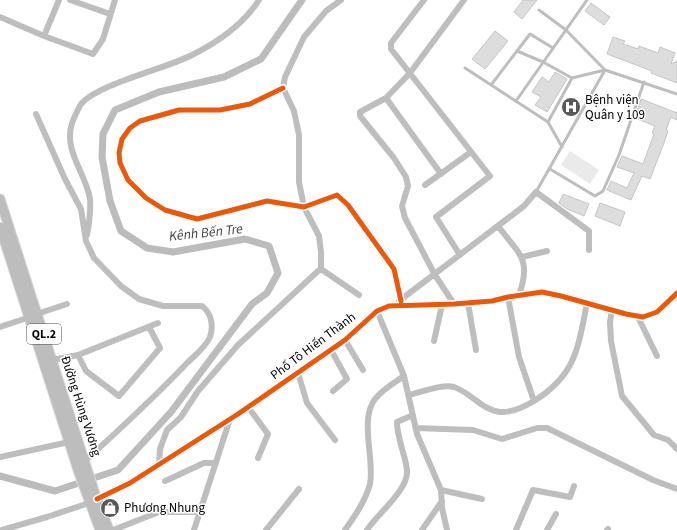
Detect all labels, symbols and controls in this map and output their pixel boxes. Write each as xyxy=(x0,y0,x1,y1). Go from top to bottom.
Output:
place label: Bệnh viện Quân y 109 xyxy=(585,91,645,124)
hospital icon: Bệnh viện Quân y 109 xyxy=(560,96,582,118)
water label: Kênh Bến Tre xyxy=(168,219,244,247)
street label: Phố Tô Hiến Thành xyxy=(267,308,359,384)
road number: QL.2 xyxy=(27,324,61,344)
street label: Đường Hùng Vương xyxy=(56,354,106,459)
shop icon: Phương Nhung xyxy=(99,497,121,519)
place label: Phương Nhung xyxy=(124,499,205,517)

